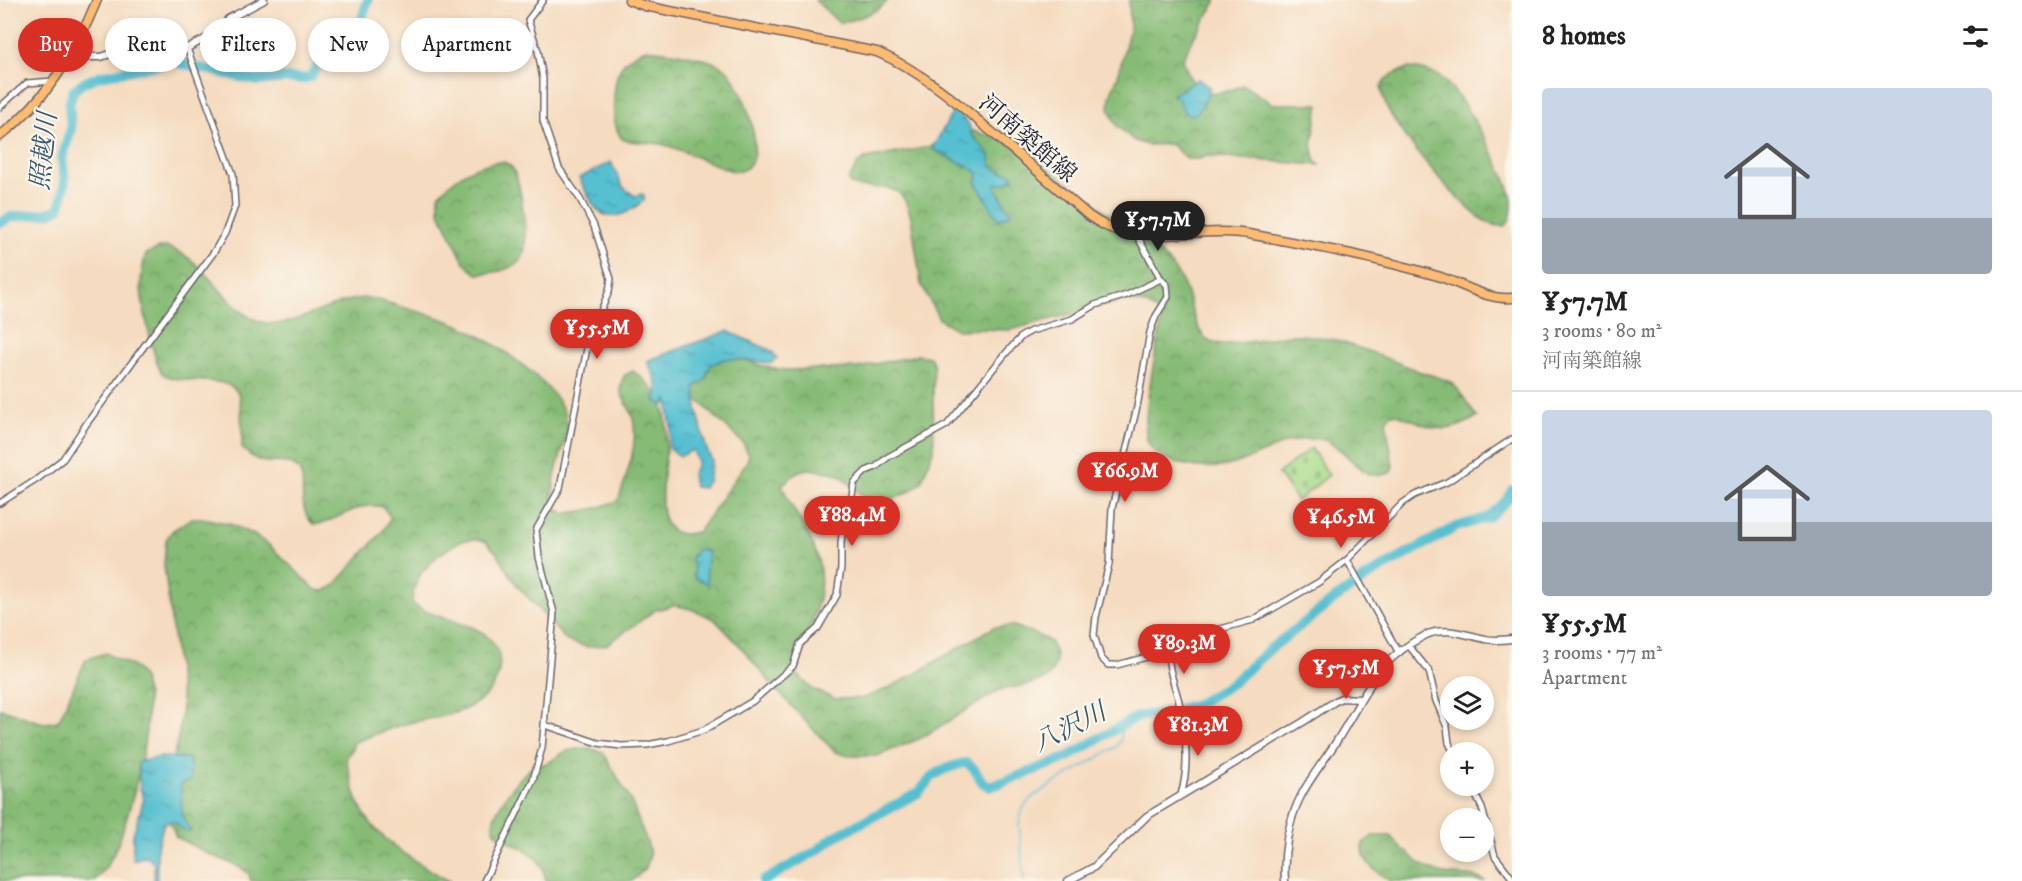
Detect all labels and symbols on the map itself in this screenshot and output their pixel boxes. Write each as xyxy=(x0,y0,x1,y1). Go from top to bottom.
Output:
street label: 河南築館線 xyxy=(972,88,1082,189)
water label: 照越川 xyxy=(24,108,65,192)
pin: ¥57.7M xyxy=(1109,201,1207,252)
pin: ¥55.5M xyxy=(548,309,646,360)
pin: ¥66.9M xyxy=(1076,452,1174,503)
pin: ¥88.4M xyxy=(803,496,901,547)
pin: ¥46.5M xyxy=(1292,498,1390,549)
pin: ¥89.3M xyxy=(1135,624,1233,675)
pin: ¥57.5M xyxy=(1297,649,1395,700)
water label: 八沢川 xyxy=(1027,695,1115,761)
pin: ¥81.3M xyxy=(1149,706,1247,757)

